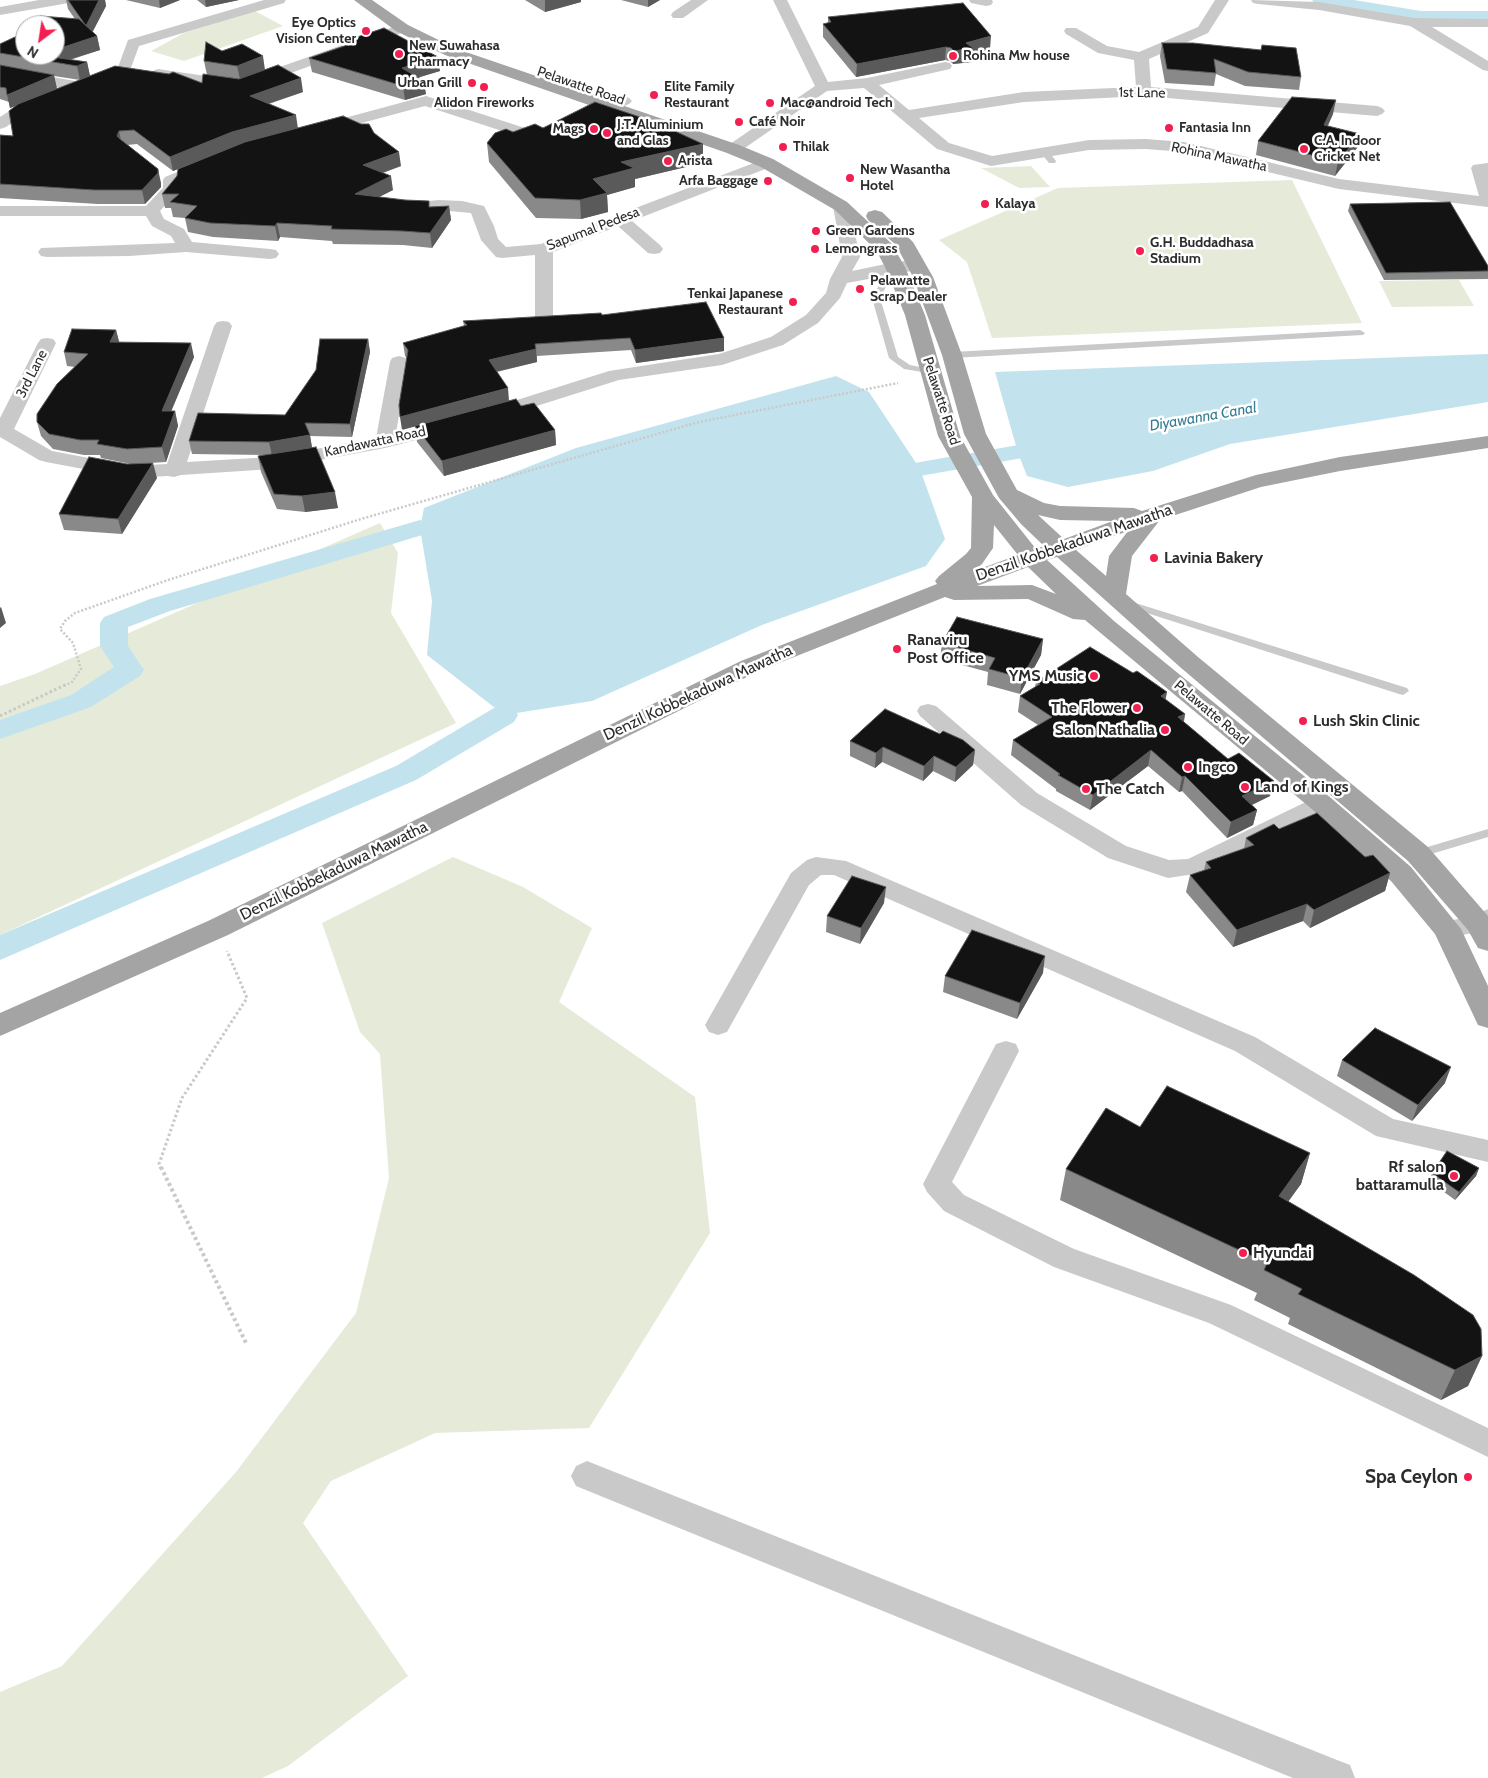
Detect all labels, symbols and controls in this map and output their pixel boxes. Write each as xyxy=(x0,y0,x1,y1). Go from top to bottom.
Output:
north arrow xyxy=(15,15,65,65)
place label: Eye Optics Vision Center xyxy=(276,15,356,48)
marker: Eye Optics Vision Center xyxy=(360,25,372,37)
place label: New Suwahasa Pharmacy xyxy=(409,38,500,70)
text: N xyxy=(24,42,42,62)
marker: New Suwahasa Pharmacy xyxy=(393,48,405,60)
place label: Rohina Mw house xyxy=(963,48,1070,64)
marker: Rohina Mw house xyxy=(947,50,959,62)
street label: Pelawatte Road xyxy=(535,63,627,109)
place label: Urban Grill xyxy=(397,75,462,91)
marker: Urban Grill xyxy=(466,77,478,89)
place label: Elite Family Restaurant xyxy=(664,79,735,111)
marker: Alidon Fireworks xyxy=(478,81,490,93)
street label: 1st Lane xyxy=(1118,84,1166,102)
marker: Elite Family Restaurant xyxy=(648,89,660,101)
place label: Alidon Fireworks xyxy=(434,95,534,111)
place label: Mac@android Tech xyxy=(780,95,893,111)
marker: Mac@android Tech xyxy=(764,97,776,109)
place label: Café Noir xyxy=(749,114,805,130)
marker: Café Noir xyxy=(733,116,745,128)
place label: J.T. Aluminium and Glas xyxy=(617,117,703,150)
place label: Fantasia Inn xyxy=(1179,120,1251,136)
place label: Mags xyxy=(553,121,584,137)
marker: Fantasia Inn xyxy=(1163,122,1175,134)
marker: Mags xyxy=(588,123,600,135)
marker: J.T. Aluminium and Glas xyxy=(601,127,613,139)
place label: C.A. Indoor Cricket Net xyxy=(1314,133,1381,166)
place label: Thilak xyxy=(793,139,829,155)
street label: Rohina Mawatha xyxy=(1169,139,1269,175)
marker: Thilak xyxy=(777,141,789,153)
marker: C.A. Indoor Cricket Net xyxy=(1298,143,1310,155)
place label: Arista xyxy=(678,153,712,169)
marker: Arista xyxy=(662,155,674,167)
place label: New Wasantha Hotel xyxy=(860,162,950,194)
marker: New Wasantha Hotel xyxy=(844,172,856,184)
place label: Arfa Baggage xyxy=(679,173,758,189)
marker: Arfa Baggage xyxy=(762,175,774,187)
place label: Kalaya xyxy=(995,196,1035,212)
marker: Kalaya xyxy=(979,198,991,210)
street label: Sapumal Pedesa xyxy=(544,204,642,254)
place label: Green Gardens xyxy=(826,223,915,239)
marker: Green Gardens xyxy=(810,225,822,237)
place label: G.H. Buddadhasa Stadium xyxy=(1150,235,1254,268)
place label: Lemongrass xyxy=(825,241,897,257)
marker: Lemongrass xyxy=(809,243,821,255)
marker: G.H. Buddadhasa Stadium xyxy=(1134,245,1146,257)
place label: Pelawatte Scrap Dealer xyxy=(870,273,947,306)
marker: Pelawatte Scrap Dealer xyxy=(854,283,866,295)
place label: Tenkai Japanese Restaurant xyxy=(687,286,783,318)
marker: Tenkai Japanese Restaurant xyxy=(787,296,799,308)
street label: 3rd Lane xyxy=(13,347,51,401)
street label: Pelawatte Road xyxy=(919,355,963,447)
water label: Diyawanna Canal xyxy=(1148,399,1258,435)
street label: Kandawatta Road xyxy=(323,423,427,461)
street label: Denzil Kobbekaduwa Mawatha xyxy=(973,500,1175,586)
place label: Lavinia Bakery xyxy=(1164,548,1263,568)
marker: Lavinia Bakery xyxy=(1148,552,1160,564)
place label: Ranaviru Post Office xyxy=(907,630,984,668)
street label: Denzil Kobbekaduwa Mawatha xyxy=(600,641,796,745)
marker: Ranaviru Post Office xyxy=(891,643,903,655)
place label: YMS Music xyxy=(1009,666,1084,686)
marker: YMS Music xyxy=(1088,670,1100,682)
street label: Pelawatte Road xyxy=(1171,677,1251,749)
place label: The Flower xyxy=(1051,698,1127,718)
marker: The Flower xyxy=(1131,702,1143,714)
place label: Lush Skin Clinic xyxy=(1313,711,1420,731)
marker: Lush Skin Clinic xyxy=(1297,715,1309,727)
place label: Salon Nathalia xyxy=(1055,720,1155,740)
marker: Salon Nathalia xyxy=(1159,724,1171,736)
place label: Ingco xyxy=(1198,757,1235,777)
marker: Ingco xyxy=(1182,761,1194,773)
place label: Land of Kings xyxy=(1255,777,1349,797)
place label: The Catch xyxy=(1096,779,1165,799)
marker: Land of Kings xyxy=(1239,781,1251,793)
marker: The Catch xyxy=(1080,783,1092,795)
street label: Denzil Kobbekaduwa Mawatha xyxy=(237,817,431,925)
place label: Rf salon battaramulla xyxy=(1356,1157,1444,1195)
marker: Rf salon battaramulla xyxy=(1448,1170,1460,1182)
place label: Hyundai xyxy=(1253,1243,1312,1263)
marker: Hyundai xyxy=(1237,1247,1249,1259)
place label: Spa Ceylon xyxy=(1365,1466,1458,1488)
marker: Spa Ceylon xyxy=(1462,1471,1474,1483)

